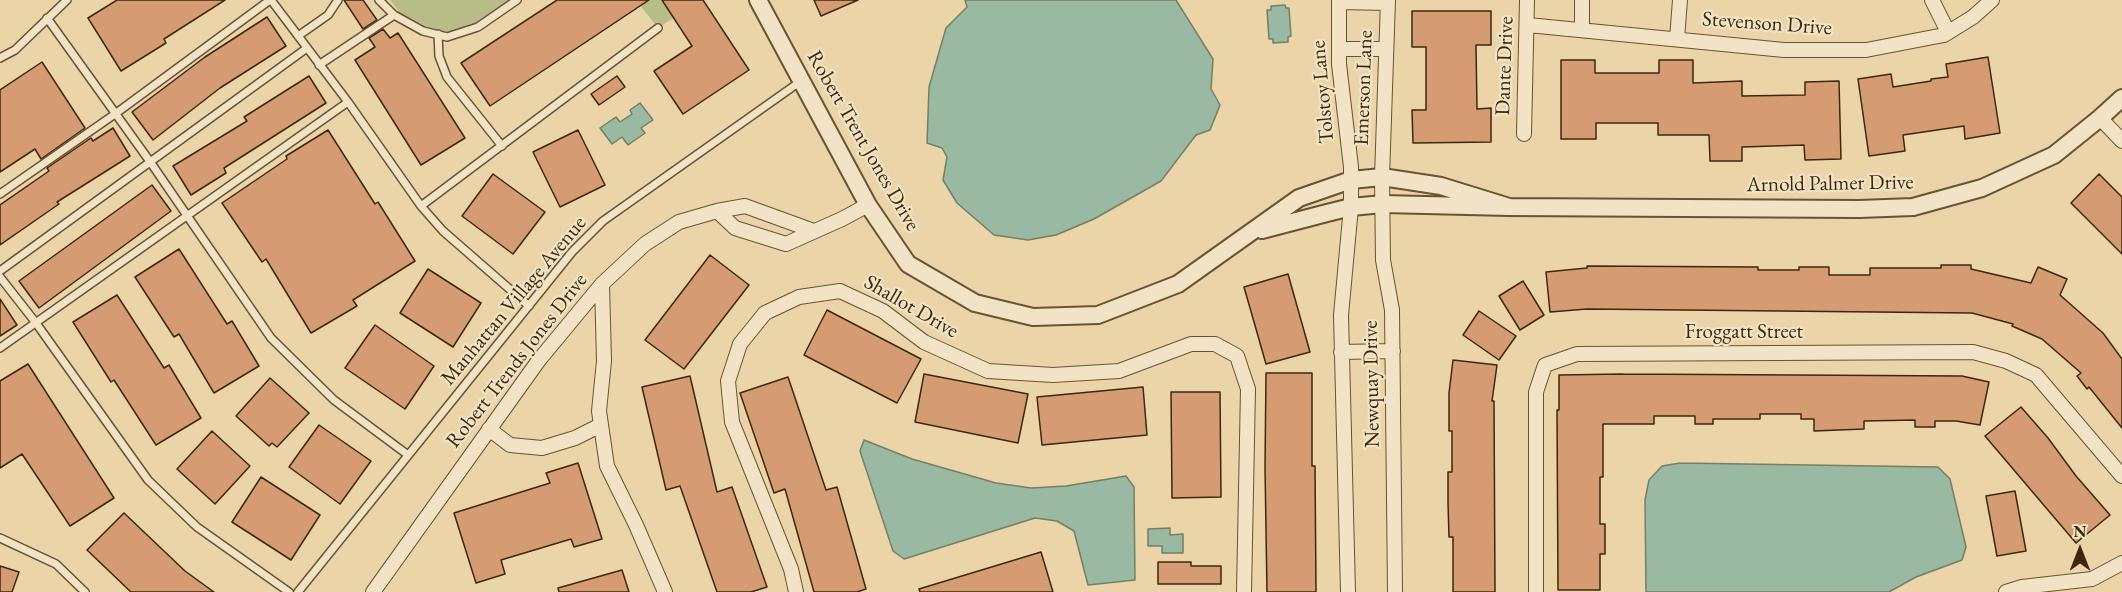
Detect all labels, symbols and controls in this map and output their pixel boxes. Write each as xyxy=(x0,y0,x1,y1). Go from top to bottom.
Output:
street label: Stevenson Drive xyxy=(1701,7,1833,41)
street label: Dante Drive xyxy=(1491,16,1519,116)
street label: Emerson Lane xyxy=(1349,30,1379,146)
street label: Tolstoy Lane xyxy=(1306,39,1340,145)
street label: Robert Trent Jones Drive xyxy=(801,46,925,236)
street label: Arnold Palmer Drive xyxy=(1746,170,1914,198)
street label: Manhattan Village Avenue xyxy=(436,211,592,391)
street label: Robert Trends Jones Drive xyxy=(441,269,593,453)
street label: Shallot Drive xyxy=(859,270,963,344)
street label: Froggatt Street xyxy=(1685,319,1803,345)
street label: Newquay Drive xyxy=(1358,320,1386,448)
north arrow xyxy=(2050,520,2110,580)
text: N xyxy=(2074,521,2086,542)

